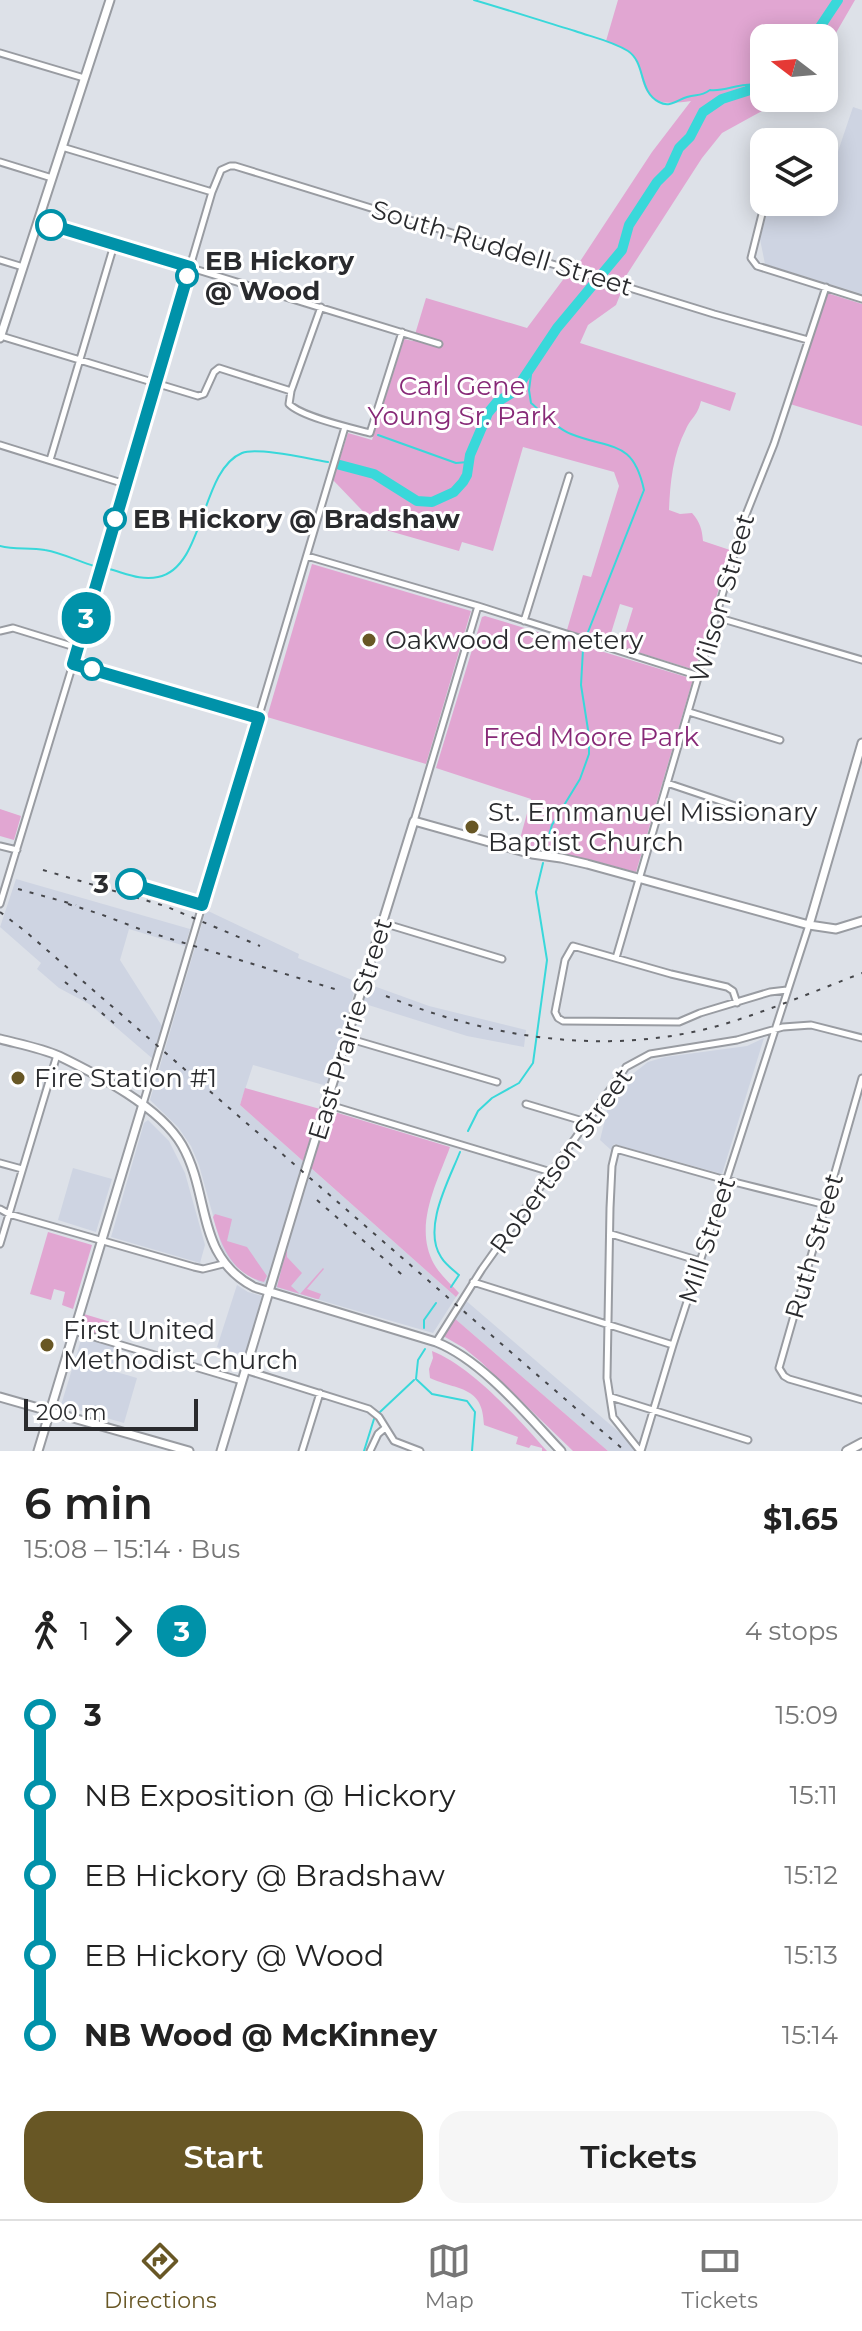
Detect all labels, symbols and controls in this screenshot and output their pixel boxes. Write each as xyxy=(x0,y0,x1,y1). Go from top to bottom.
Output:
north arrow xyxy=(750,24,838,112)
map controls xyxy=(750,24,838,216)
button: layers xyxy=(750,128,838,216)
street label: South Ruddell Street xyxy=(368,193,636,303)
unlabelled marker xyxy=(36,210,66,240)
place label: EB Hickory @ Wood xyxy=(205,245,354,307)
marker: EB Hickory @ Wood xyxy=(176,265,198,287)
park label: Carl Gene Young Sr. Park xyxy=(368,370,557,432)
place label: EB Hickory @ Bradshaw xyxy=(133,503,460,535)
marker: EB Hickory @ Bradshaw xyxy=(104,508,126,530)
street label: Wilson Street xyxy=(683,510,761,686)
line badge: 3 xyxy=(60,592,112,644)
text: 3 xyxy=(78,601,94,635)
place label: Oakwood Cemetery xyxy=(385,624,644,656)
marker: Oakwood Cemetery xyxy=(360,631,378,649)
unlabelled marker xyxy=(81,658,103,680)
park label: Fred Moore Park xyxy=(483,721,699,753)
place label: St. Emmanuel Missionary Baptist Church xyxy=(488,796,818,858)
marker: St. Emmanuel Missionary Baptist Church xyxy=(463,818,481,836)
place label: 3 xyxy=(93,868,109,900)
marker: 3 xyxy=(116,869,146,899)
street label: East Prairie Street xyxy=(301,914,399,1144)
place label: Fire Station #1 xyxy=(34,1062,217,1094)
street label: Robertson Street xyxy=(483,1062,639,1260)
marker: Fire Station #1 xyxy=(9,1069,27,1087)
street label: Ruth Street xyxy=(778,1170,850,1322)
street label: Mill Street xyxy=(672,1173,742,1307)
place label: First United Methodist Church xyxy=(63,1314,298,1376)
marker: First United Methodist Church xyxy=(38,1336,56,1354)
scale bar xyxy=(24,1395,198,1431)
text: 200 m xyxy=(36,1399,107,1426)
text: 6 min xyxy=(24,1476,153,1530)
text: $1.65 xyxy=(763,1501,838,1538)
text: 15:08 – 15:14 · Bus xyxy=(24,1533,240,1565)
icon: walk xyxy=(24,1609,68,1653)
icon: forward xyxy=(101,1609,145,1653)
text: 3 xyxy=(173,1614,190,1648)
text: 1 xyxy=(80,1615,89,1647)
text: 4 stops xyxy=(745,1615,838,1647)
text: 3 xyxy=(84,1697,102,1734)
text: 15:09 xyxy=(775,1699,838,1731)
text: NB Exposition @ Hickory xyxy=(84,1777,456,1814)
text: 15:11 xyxy=(790,1779,838,1811)
text: EB Hickory @ Bradshaw xyxy=(84,1857,445,1894)
text: 15:12 xyxy=(784,1859,838,1891)
text: EB Hickory @ Wood xyxy=(84,1937,384,1974)
text: 15:13 xyxy=(784,1939,838,1971)
text: NB Wood @ McKinney xyxy=(84,2017,437,2054)
text: 15:14 xyxy=(782,2019,838,2051)
button: Start xyxy=(24,2111,423,2203)
button: Tickets xyxy=(439,2111,838,2203)
tab: Directions xyxy=(104,2239,217,2314)
tab: Map xyxy=(425,2239,474,2314)
tab: Tickets xyxy=(682,2239,758,2314)

